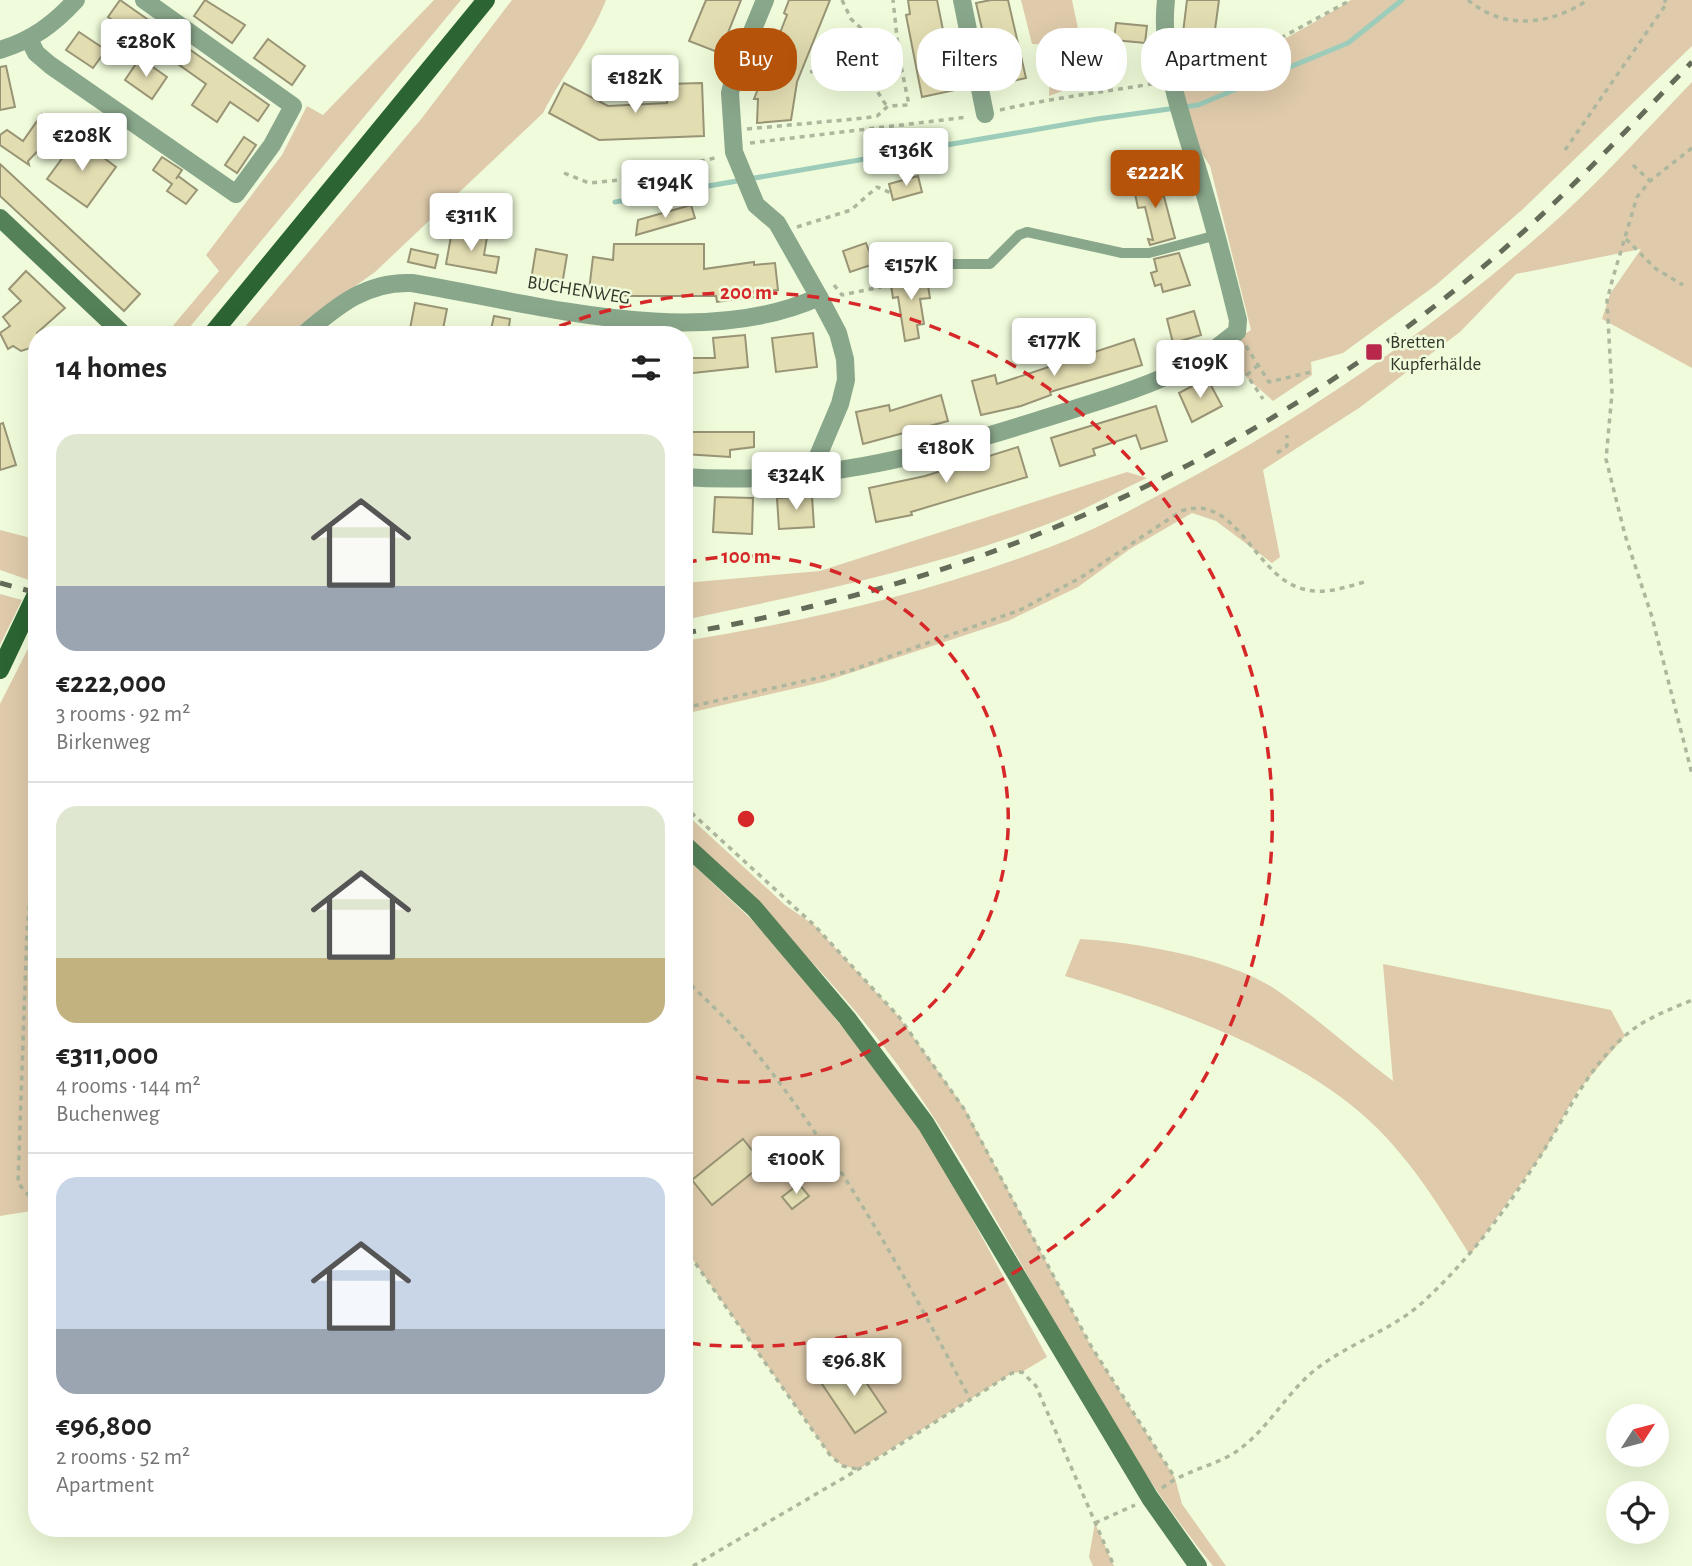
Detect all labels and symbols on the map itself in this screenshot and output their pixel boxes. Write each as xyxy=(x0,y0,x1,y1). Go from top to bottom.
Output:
pin: €280K xyxy=(97,20,195,79)
pin: €182K xyxy=(586,55,684,115)
pin: €208K xyxy=(33,114,131,173)
pin: €136K xyxy=(857,128,955,188)
pin: €222K xyxy=(1106,150,1204,210)
pin: €194K xyxy=(616,160,714,220)
pin: €311K xyxy=(422,194,520,253)
pin: €157K xyxy=(862,243,960,302)
street label: BUCHENWEG xyxy=(526,273,632,308)
text: 200 m xyxy=(720,282,772,303)
pin: €177K xyxy=(1005,318,1103,378)
place label: Bretten Kupferhälde xyxy=(1390,333,1481,374)
pin: €109K xyxy=(1151,340,1249,400)
marker: Bretten Kupferhälde xyxy=(1364,342,1384,362)
pin: €180K xyxy=(897,426,995,485)
pin: €324K xyxy=(747,452,845,512)
text: 100 m xyxy=(721,546,771,567)
centre of rings xyxy=(734,807,758,831)
pin: €100K xyxy=(747,1136,845,1196)
pin: €96.8K xyxy=(797,1338,911,1398)
north arrow xyxy=(1606,1404,1670,1466)

